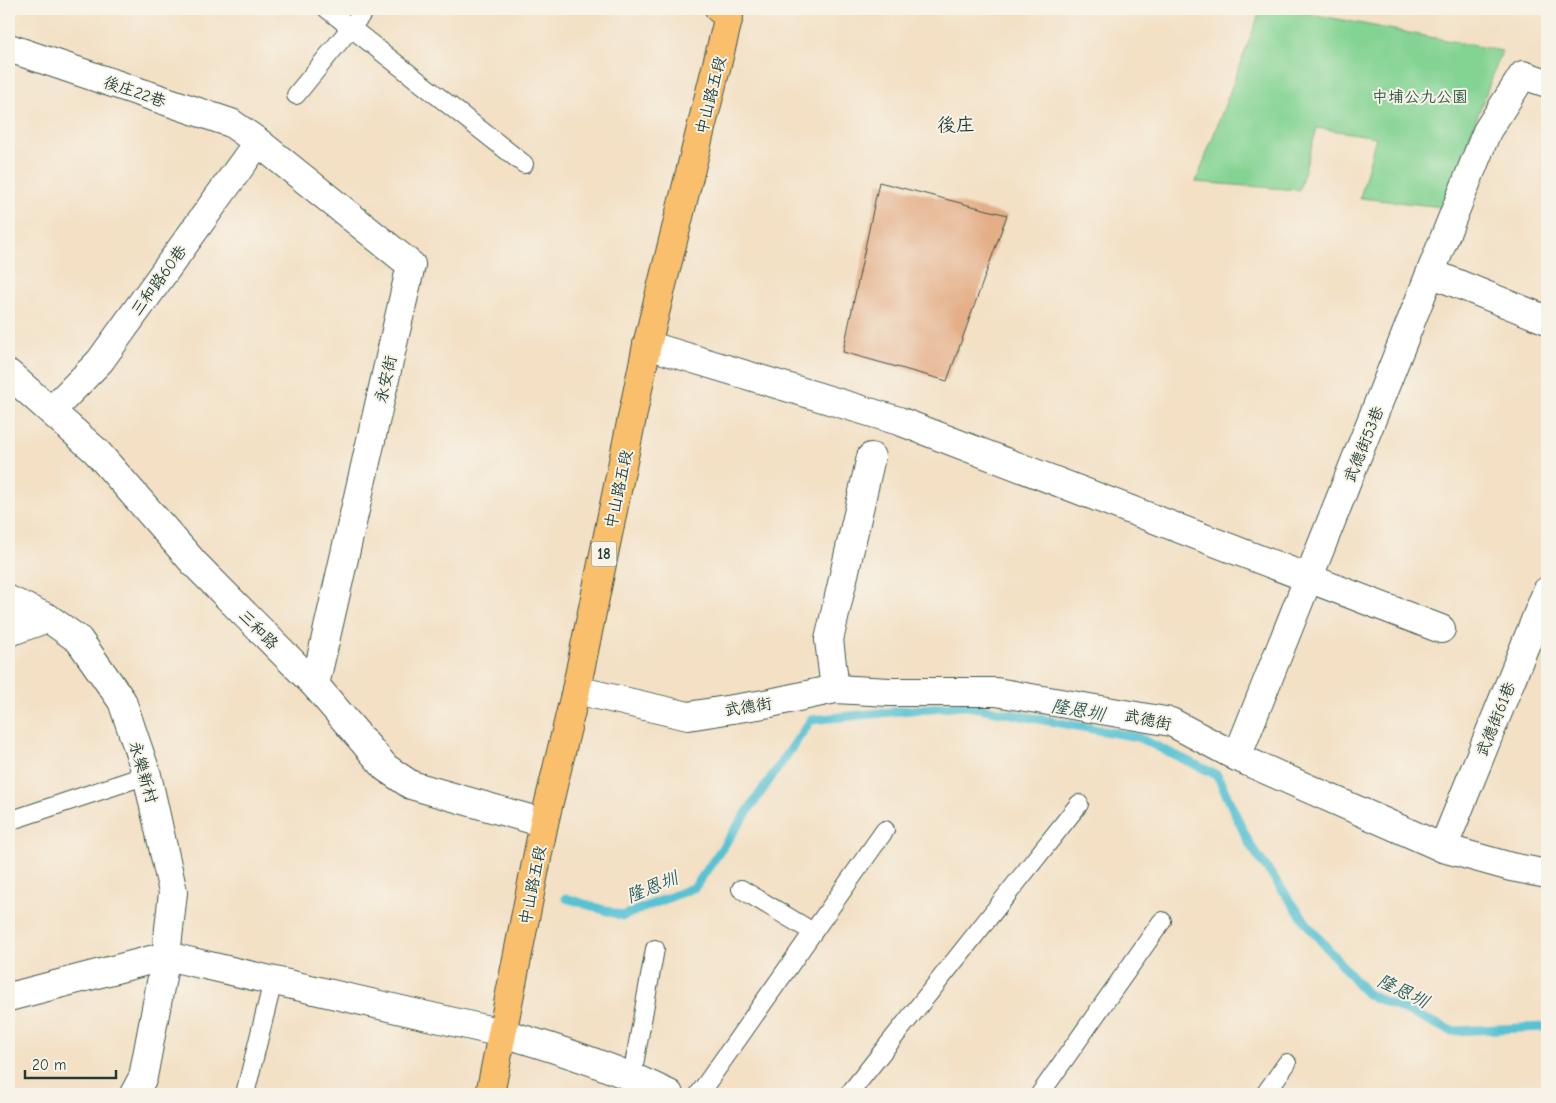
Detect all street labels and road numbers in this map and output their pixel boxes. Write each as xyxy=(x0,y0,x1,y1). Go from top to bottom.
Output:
street label: 中山路五段 xyxy=(693,54,729,136)
street label: 後庄22巷 xyxy=(101,73,168,111)
street label: 三和路60巷 xyxy=(127,242,190,319)
street label: 永安街 xyxy=(372,354,400,405)
street label: 武德街53巷 xyxy=(1340,404,1387,485)
street label: 中山路五段 xyxy=(602,448,636,530)
road number: 18 xyxy=(592,542,616,566)
street label: 三和路 xyxy=(235,606,282,653)
street label: 武德街61巷 xyxy=(1473,679,1519,759)
street label: 武德街 xyxy=(723,694,773,720)
street label: 武德街 xyxy=(1122,706,1173,734)
street label: 永樂新村 xyxy=(126,739,161,806)
street label: 中山路五段 xyxy=(517,844,549,926)

